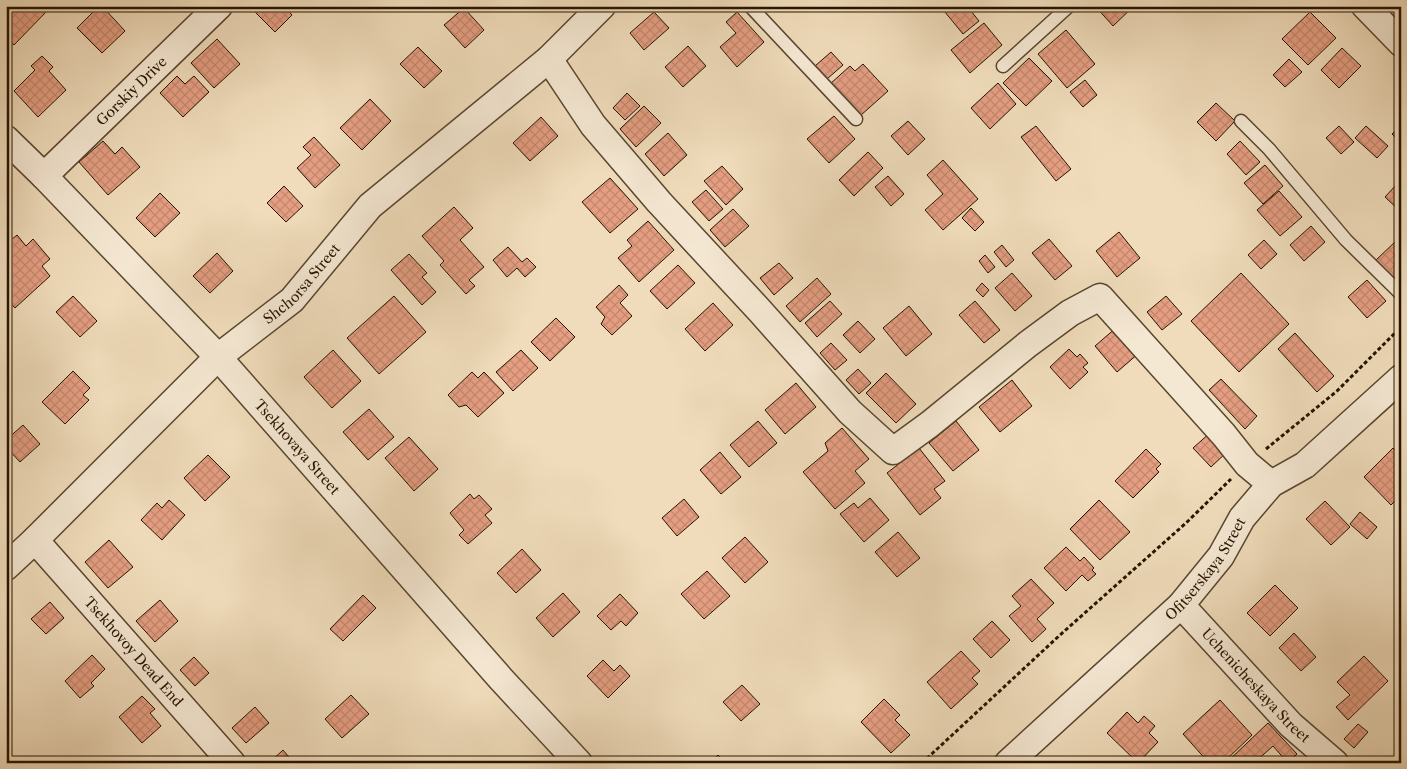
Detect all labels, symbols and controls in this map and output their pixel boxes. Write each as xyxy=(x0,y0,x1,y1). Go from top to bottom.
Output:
street label: Gorskiy Drive xyxy=(92,53,171,129)
street label: Shchorsa Street xyxy=(259,240,344,328)
street label: Tsekhovaya Street xyxy=(251,396,344,498)
street label: Ofitserskaya Street xyxy=(1161,514,1250,624)
street label: Tsekhovoy Dead End xyxy=(80,593,187,711)
street label: Uchenicheskaya Street xyxy=(1198,625,1314,746)

